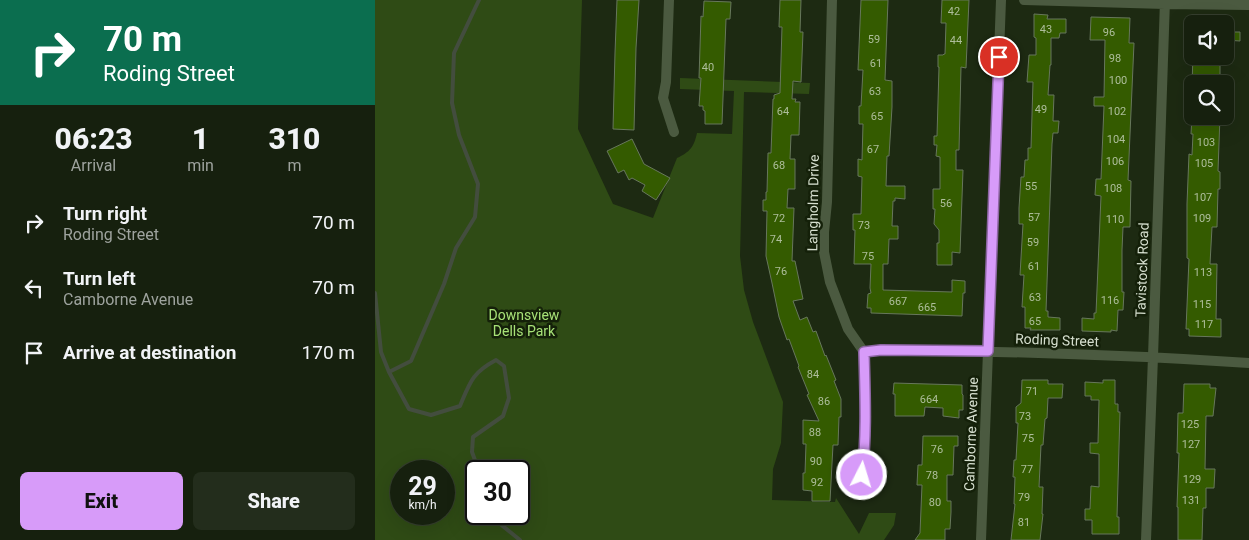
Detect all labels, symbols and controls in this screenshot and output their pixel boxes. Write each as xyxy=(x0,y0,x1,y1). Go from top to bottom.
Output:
house number: 42 xyxy=(948,5,960,18)
map controls xyxy=(1184,15,1234,125)
button: sound xyxy=(1184,15,1234,65)
text: 70 m xyxy=(103,19,182,60)
icon: right xyxy=(20,20,85,85)
house number: 43 xyxy=(1040,23,1052,36)
house number: 96 xyxy=(1103,26,1115,39)
house number: 59 xyxy=(868,33,880,46)
house number: 44 xyxy=(950,34,962,47)
pin xyxy=(978,36,1020,78)
icon: arrive xyxy=(985,43,1013,71)
house number: 98 xyxy=(1109,52,1121,65)
house number: 61 xyxy=(870,57,882,70)
text: Roding Street xyxy=(103,61,235,86)
house number: 40 xyxy=(702,61,714,74)
house number: 100 xyxy=(1109,74,1127,87)
button: search xyxy=(1184,75,1234,125)
house number: 63 xyxy=(869,85,881,98)
house number: 49 xyxy=(1035,103,1047,116)
house number: 64 xyxy=(777,105,789,118)
house number: 102 xyxy=(1108,105,1126,118)
house number: 65 xyxy=(871,110,883,123)
text: 06:23 xyxy=(55,121,133,156)
text: 1 xyxy=(192,121,209,156)
text: 310 xyxy=(268,121,320,156)
house number: 104 xyxy=(1107,133,1125,146)
house number: 103 xyxy=(1197,136,1215,149)
house number: 67 xyxy=(867,143,879,156)
street label: Langholm Drive xyxy=(804,154,822,252)
house number: 106 xyxy=(1106,155,1124,168)
text: Arrival xyxy=(71,156,116,175)
text: min xyxy=(187,156,214,175)
text: m xyxy=(287,156,301,175)
house number: 105 xyxy=(1195,157,1213,170)
house number: 68 xyxy=(773,159,785,172)
house number: 55 xyxy=(1025,180,1037,193)
house number: 108 xyxy=(1104,182,1122,195)
house number: 107 xyxy=(1194,191,1212,204)
house number: 56 xyxy=(940,197,952,210)
text: Turn right xyxy=(63,202,147,225)
icon: right xyxy=(20,209,48,237)
text: 70 m xyxy=(312,211,355,234)
house number: 57 xyxy=(1028,211,1040,224)
house number: 72 xyxy=(773,212,785,225)
house number: 109 xyxy=(1193,212,1211,225)
house number: 110 xyxy=(1106,213,1124,226)
house number: 73 xyxy=(858,219,870,232)
street label: Tavistock Road xyxy=(1132,222,1152,318)
text: Roding Street xyxy=(63,225,159,244)
house number: 74 xyxy=(770,233,782,246)
house number: 59 xyxy=(1027,236,1039,249)
house number: 75 xyxy=(862,250,874,263)
house number: 61 xyxy=(1028,260,1040,273)
house number: 76 xyxy=(775,265,787,278)
house number: 113 xyxy=(1194,266,1212,279)
text: Turn left xyxy=(63,267,136,290)
icon: left xyxy=(20,274,48,302)
text: 70 m xyxy=(312,276,355,299)
text: Camborne Avenue xyxy=(63,290,193,309)
house number: 63 xyxy=(1029,291,1041,304)
house number: 116 xyxy=(1101,294,1119,307)
house number: 667 xyxy=(889,295,907,308)
house number: 115 xyxy=(1193,298,1211,311)
house number: 665 xyxy=(918,301,936,314)
park label: Downsview Dells Park xyxy=(489,307,560,339)
house number: 65 xyxy=(1029,315,1041,328)
house number: 117 xyxy=(1195,318,1213,331)
street label: Roding Street xyxy=(1015,331,1100,349)
icon: arrive xyxy=(20,339,48,367)
text: Arrive at destination xyxy=(63,341,236,364)
text: 170 m xyxy=(302,341,355,364)
house number: 84 xyxy=(807,368,819,381)
street label: Camborne Avenue xyxy=(961,377,981,491)
house number: 71 xyxy=(1026,385,1038,398)
house number: 664 xyxy=(920,393,938,406)
house number: 86 xyxy=(818,395,830,408)
house number: 73 xyxy=(1019,410,1031,423)
house number: 125 xyxy=(1181,418,1199,431)
house number: 88 xyxy=(809,426,821,439)
house number: 75 xyxy=(1022,432,1034,445)
house number: 127 xyxy=(1182,438,1200,451)
house number: 76 xyxy=(931,443,943,456)
position arrow xyxy=(835,448,887,500)
house number: 90 xyxy=(810,455,822,468)
speed limit sign: 30 xyxy=(465,460,530,525)
house number: 77 xyxy=(1021,463,1033,476)
house number: 78 xyxy=(926,469,938,482)
button: Exit xyxy=(20,472,183,530)
button: Share xyxy=(193,472,355,530)
text: 29 xyxy=(408,472,437,501)
house number: 129 xyxy=(1183,473,1201,486)
house number: 92 xyxy=(811,476,823,489)
house number: 79 xyxy=(1018,491,1030,504)
house number: 131 xyxy=(1182,494,1200,507)
house number: 80 xyxy=(929,496,941,509)
text: km/h xyxy=(408,498,437,512)
house number: 81 xyxy=(1018,516,1030,529)

